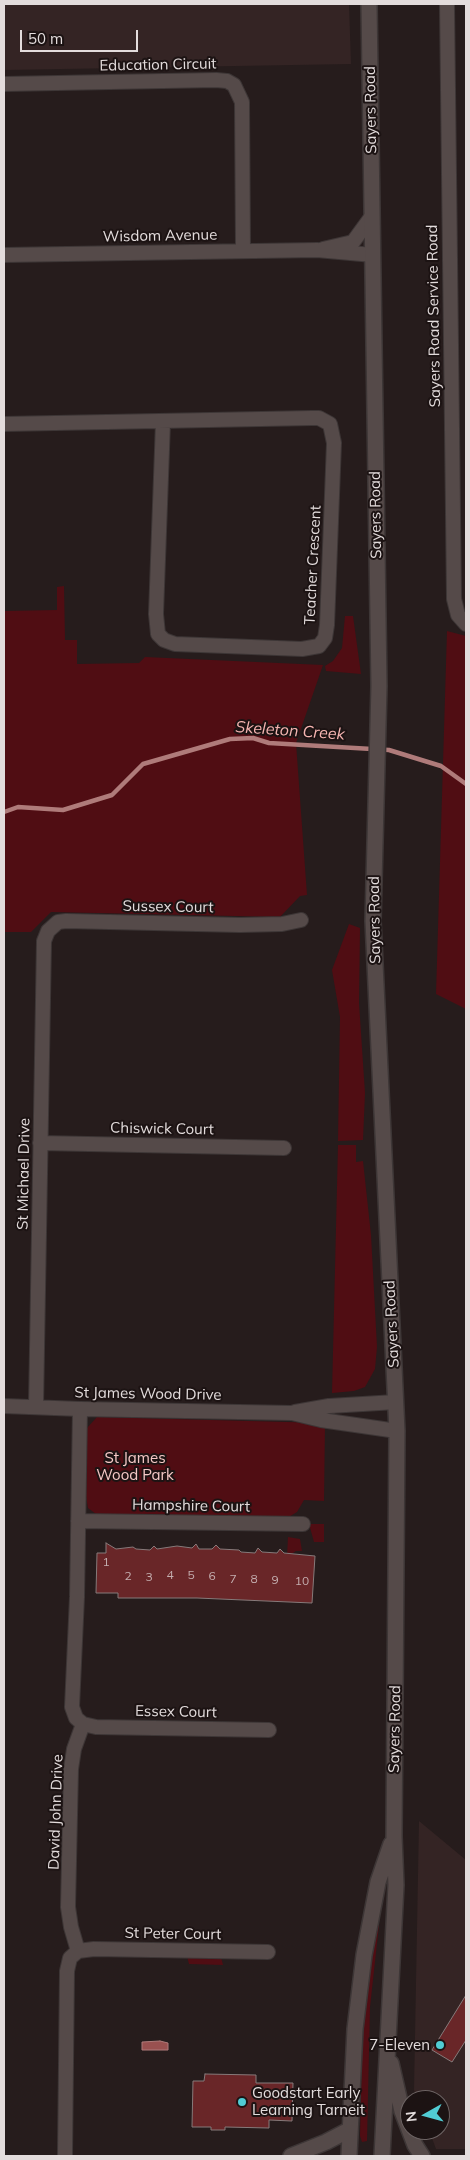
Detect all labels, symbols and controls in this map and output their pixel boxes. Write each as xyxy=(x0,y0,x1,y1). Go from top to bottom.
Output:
scale bar xyxy=(22,20,140,52)
text: 50 m xyxy=(28,29,63,48)
street label: Education Circuit xyxy=(99,55,217,75)
street label: Sayers Road xyxy=(361,66,381,154)
street label: Sayers Road Service Road xyxy=(423,224,445,408)
street label: Wisdom Avenue xyxy=(103,226,217,246)
street label: Sayers Road xyxy=(366,471,386,559)
street label: Teacher Crescent xyxy=(301,505,325,625)
water label: Skeleton Creek xyxy=(235,718,345,744)
street label: Sayers Road xyxy=(365,876,385,964)
street label: Sussex Court xyxy=(122,897,214,917)
street label: St Michael Drive xyxy=(14,1118,34,1230)
street label: Chiswick Court xyxy=(110,1119,214,1139)
street label: Sayers Road xyxy=(381,1280,403,1368)
street label: St James Wood Drive xyxy=(74,1384,222,1404)
park label: St James Wood Park xyxy=(96,1449,174,1484)
street label: Hampshire Court xyxy=(132,1496,250,1516)
house number: 1 xyxy=(102,1555,110,1569)
house number: 4 xyxy=(166,1568,174,1582)
house number: 5 xyxy=(187,1568,195,1582)
house number: 2 xyxy=(124,1569,132,1583)
house number: 6 xyxy=(208,1569,216,1583)
house number: 3 xyxy=(145,1570,153,1584)
house number: 7 xyxy=(229,1572,237,1586)
house number: 8 xyxy=(250,1572,258,1586)
house number: 9 xyxy=(271,1573,279,1587)
house number: 10 xyxy=(295,1574,309,1588)
street label: Sayers Road xyxy=(385,1685,405,1773)
street label: Essex Court xyxy=(135,1702,217,1722)
street label: David John Drive xyxy=(45,1754,67,1870)
street label: St Peter Court xyxy=(124,1924,222,1944)
place label: 7-Eleven xyxy=(369,2036,430,2054)
marker: 7-Eleven xyxy=(434,2039,446,2051)
place label: Goodstart Early Learning Tarneit xyxy=(252,2084,365,2119)
north arrow xyxy=(400,2090,450,2140)
marker: Goodstart Early Learning Tarneit xyxy=(236,2096,248,2108)
text: N xyxy=(402,2110,421,2123)

